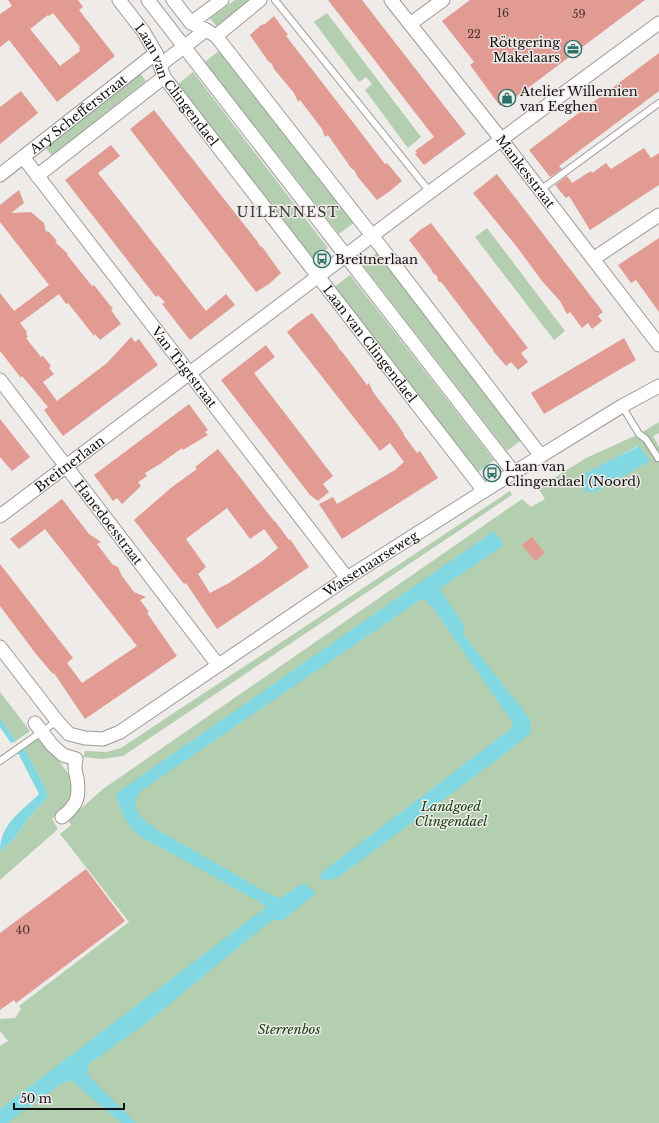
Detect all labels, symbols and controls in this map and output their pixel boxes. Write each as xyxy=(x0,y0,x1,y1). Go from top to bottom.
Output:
house number: 16 xyxy=(497,6,509,20)
house number: 59 xyxy=(572,7,586,21)
street label: Laan van Clingendael xyxy=(131,19,223,149)
house number: 22 xyxy=(467,27,481,41)
place label: Röttgering Makelaars xyxy=(489,34,560,66)
office icon: Röttgering Makelaars xyxy=(563,39,583,59)
street label: Ary Schefferstraat xyxy=(25,71,130,158)
place label: Atelier Willemien van Eeghen xyxy=(519,83,638,115)
shop icon: Atelier Willemien van Eeghen xyxy=(497,88,517,108)
street label: Mankesstraat xyxy=(492,131,559,211)
district label: UILENNEST xyxy=(237,203,339,221)
bus stop icon: Breitnerlaan xyxy=(312,249,332,269)
place label: Breitnerlaan xyxy=(335,251,418,268)
street label: Laan van Clingendael xyxy=(319,281,421,406)
street label: Van Trigtstraat xyxy=(147,322,221,411)
street label: Breitnerlaan xyxy=(31,432,108,495)
place label: Laan van Clingendael (Noord) xyxy=(505,458,640,490)
bus stop icon: Laan van Clingendael (Noord) xyxy=(482,463,502,483)
street label: Hanedoesstraat xyxy=(71,476,147,568)
street label: Wassenaarseweg xyxy=(319,527,421,601)
park label: Landgoed Clingendael xyxy=(415,798,488,830)
house number: 40 xyxy=(16,923,30,937)
park label: Sterrenbos xyxy=(258,1021,320,1038)
scale bar xyxy=(14,1085,124,1111)
text: 50 m xyxy=(20,1091,52,1106)

